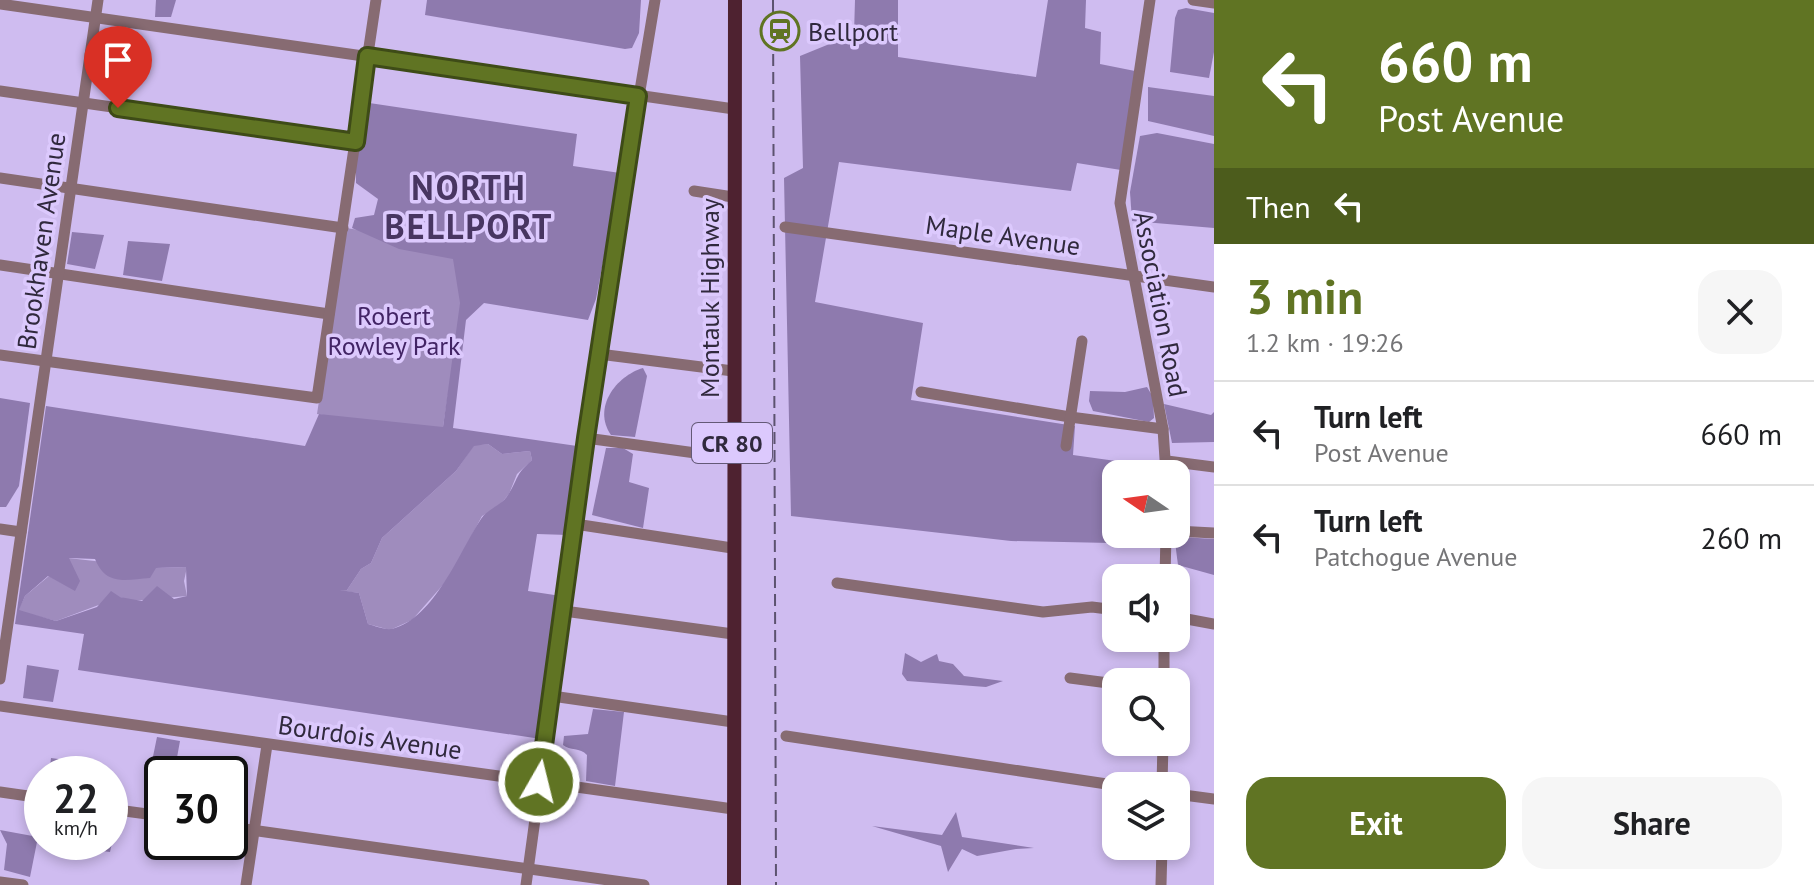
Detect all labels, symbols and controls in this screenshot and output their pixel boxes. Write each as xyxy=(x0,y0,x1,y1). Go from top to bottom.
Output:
station icon: Bellport xyxy=(759,10,801,52)
place label: Bellport xyxy=(808,15,898,48)
text: 660 m xyxy=(1378,25,1533,97)
pin xyxy=(84,26,152,108)
icon: left xyxy=(1246,32,1350,136)
icon: arrive xyxy=(96,38,140,82)
text: Post Avenue xyxy=(1378,95,1564,142)
street label: Brookhaven Avenue xyxy=(9,131,73,351)
district label: NORTH BELLPORT xyxy=(385,165,553,248)
icon: left xyxy=(1327,184,1371,228)
text: Then xyxy=(1246,187,1311,226)
street label: Montauk Highway xyxy=(693,198,726,398)
street label: Maple Avenue xyxy=(924,208,1082,262)
street label: Association Road xyxy=(1127,208,1195,400)
text: 3 min xyxy=(1246,265,1363,327)
button: close xyxy=(1698,270,1782,354)
park label: Robert Rowley Park xyxy=(327,299,461,362)
text: 1.2 km · 19:26 xyxy=(1246,326,1404,359)
text: Turn left xyxy=(1314,397,1422,436)
icon: left xyxy=(1246,411,1290,455)
text: 660 m xyxy=(1701,414,1782,453)
road number: CR 80 xyxy=(692,423,772,463)
text: Post Avenue xyxy=(1314,436,1449,469)
north arrow xyxy=(1102,460,1190,548)
map controls xyxy=(1102,460,1190,860)
text: Turn left xyxy=(1314,501,1422,540)
icon: left xyxy=(1246,515,1290,559)
text: 260 m xyxy=(1701,518,1782,557)
text: Patchogue Avenue xyxy=(1314,540,1517,573)
button: sound xyxy=(1102,564,1190,652)
button: search xyxy=(1102,668,1190,756)
street label: Bourdois Avenue xyxy=(276,708,464,766)
position arrow xyxy=(497,740,581,824)
speed limit sign: 30 xyxy=(144,756,248,860)
text: 22 xyxy=(53,772,99,824)
button: layers xyxy=(1102,772,1190,860)
button: Exit xyxy=(1246,777,1506,869)
button: Share xyxy=(1522,777,1782,869)
text: km/h xyxy=(54,815,98,841)

